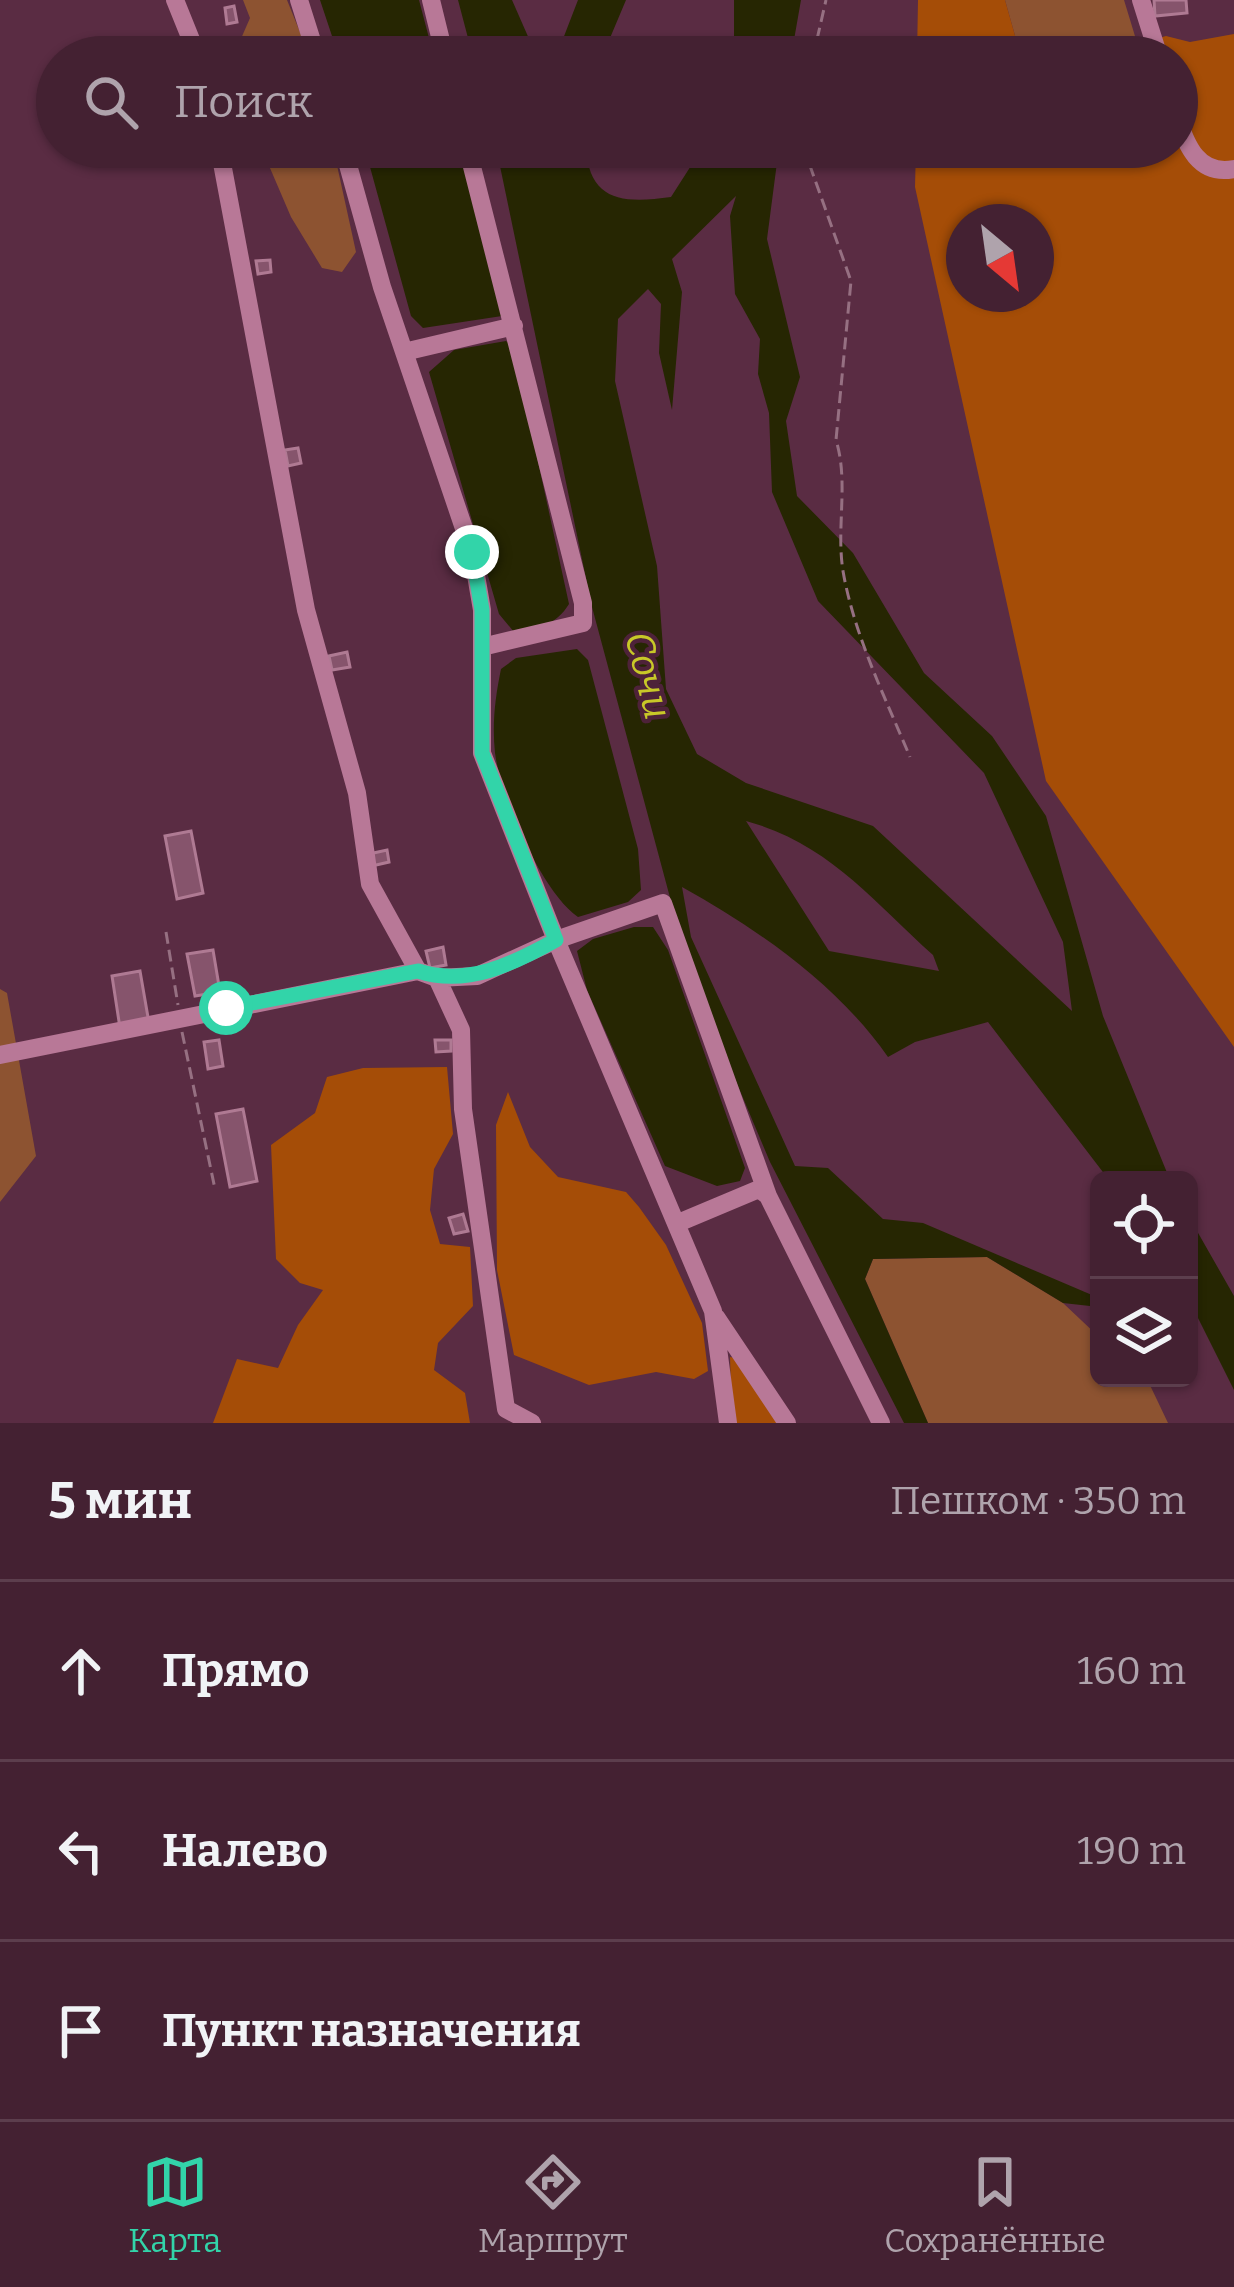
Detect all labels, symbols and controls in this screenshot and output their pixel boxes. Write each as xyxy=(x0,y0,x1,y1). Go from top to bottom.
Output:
search box xyxy=(36,36,1198,168)
icon: search xyxy=(78,69,144,135)
text: Поиск xyxy=(174,75,313,129)
north arrow xyxy=(946,204,1054,312)
route end xyxy=(445,525,499,579)
water label: Сочи xyxy=(615,627,681,724)
route start xyxy=(199,981,253,1035)
map controls xyxy=(1090,1171,1198,1387)
button: locate xyxy=(1090,1171,1198,1279)
button: layers xyxy=(1090,1279,1198,1387)
text: 5 мин xyxy=(48,1470,192,1532)
text: Пешком · 350 m xyxy=(890,1478,1186,1524)
icon: ahead xyxy=(48,1638,114,1704)
text: Прямо xyxy=(162,1644,309,1698)
text: 160 m xyxy=(1077,1648,1186,1694)
icon: left xyxy=(48,1818,114,1884)
text: Налево xyxy=(162,1824,328,1878)
text: 190 m xyxy=(1077,1828,1186,1874)
icon: arrive xyxy=(48,1998,114,2064)
text: Пункт назначения xyxy=(162,2004,581,2058)
tab: Карта xyxy=(128,2149,221,2261)
tab: Маршрут xyxy=(478,2149,628,2261)
tab: Сохранённые xyxy=(884,2149,1106,2261)

